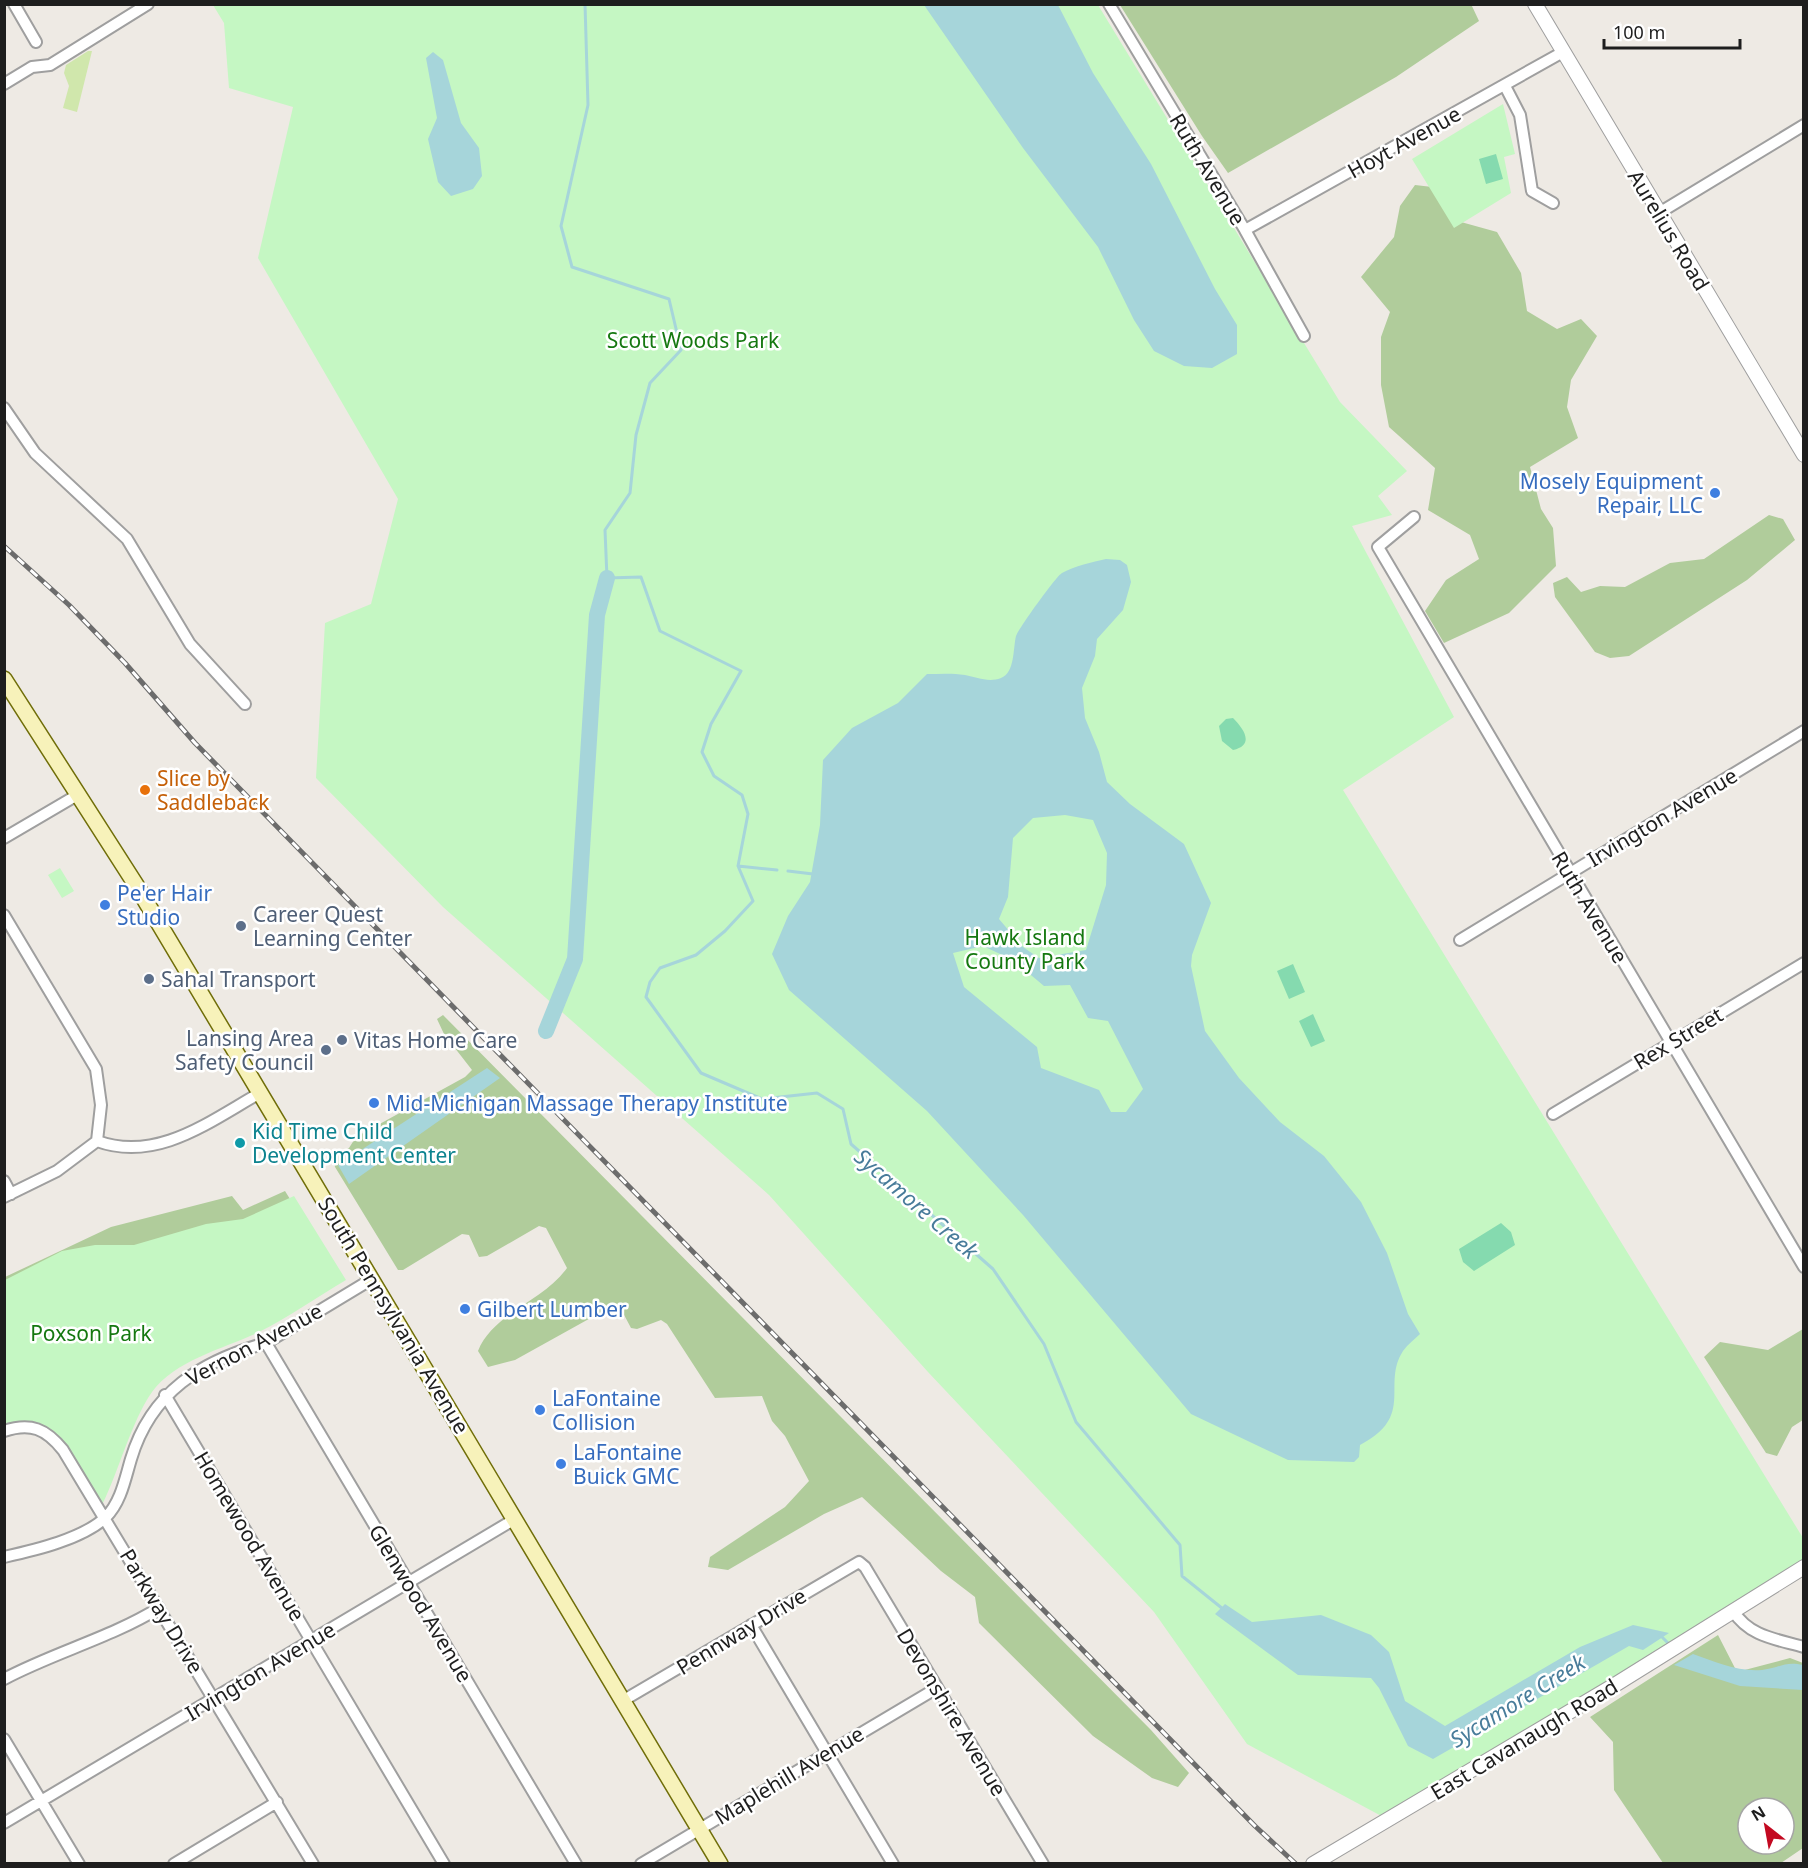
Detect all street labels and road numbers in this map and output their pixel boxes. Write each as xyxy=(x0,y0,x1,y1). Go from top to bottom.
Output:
street label: Hoyt Avenue xyxy=(1342,99,1466,185)
street label: Ruth Avenue xyxy=(1164,108,1252,230)
street label: Aurelius Road xyxy=(1622,164,1716,296)
street label: Irvington Avenue xyxy=(1582,761,1742,873)
street label: Ruth Avenue xyxy=(1546,846,1634,968)
street label: Rex Street xyxy=(1628,1000,1728,1076)
street label: South Pennsylvania Avenue xyxy=(312,1191,476,1439)
street label: Vernon Avenue xyxy=(181,1296,327,1392)
street label: Homewood Avenue xyxy=(188,1446,312,1626)
street label: Glenwood Avenue xyxy=(363,1519,479,1687)
street label: Parkway Drive xyxy=(114,1543,210,1679)
street label: Pennway Drive xyxy=(671,1581,811,1681)
street label: Irvington Avenue xyxy=(180,1615,340,1727)
street label: Devonshire Avenue xyxy=(891,1623,1013,1801)
street label: East Cavanaugh Road xyxy=(1425,1672,1623,1806)
street label: Maplehill Avenue xyxy=(709,1719,869,1831)

